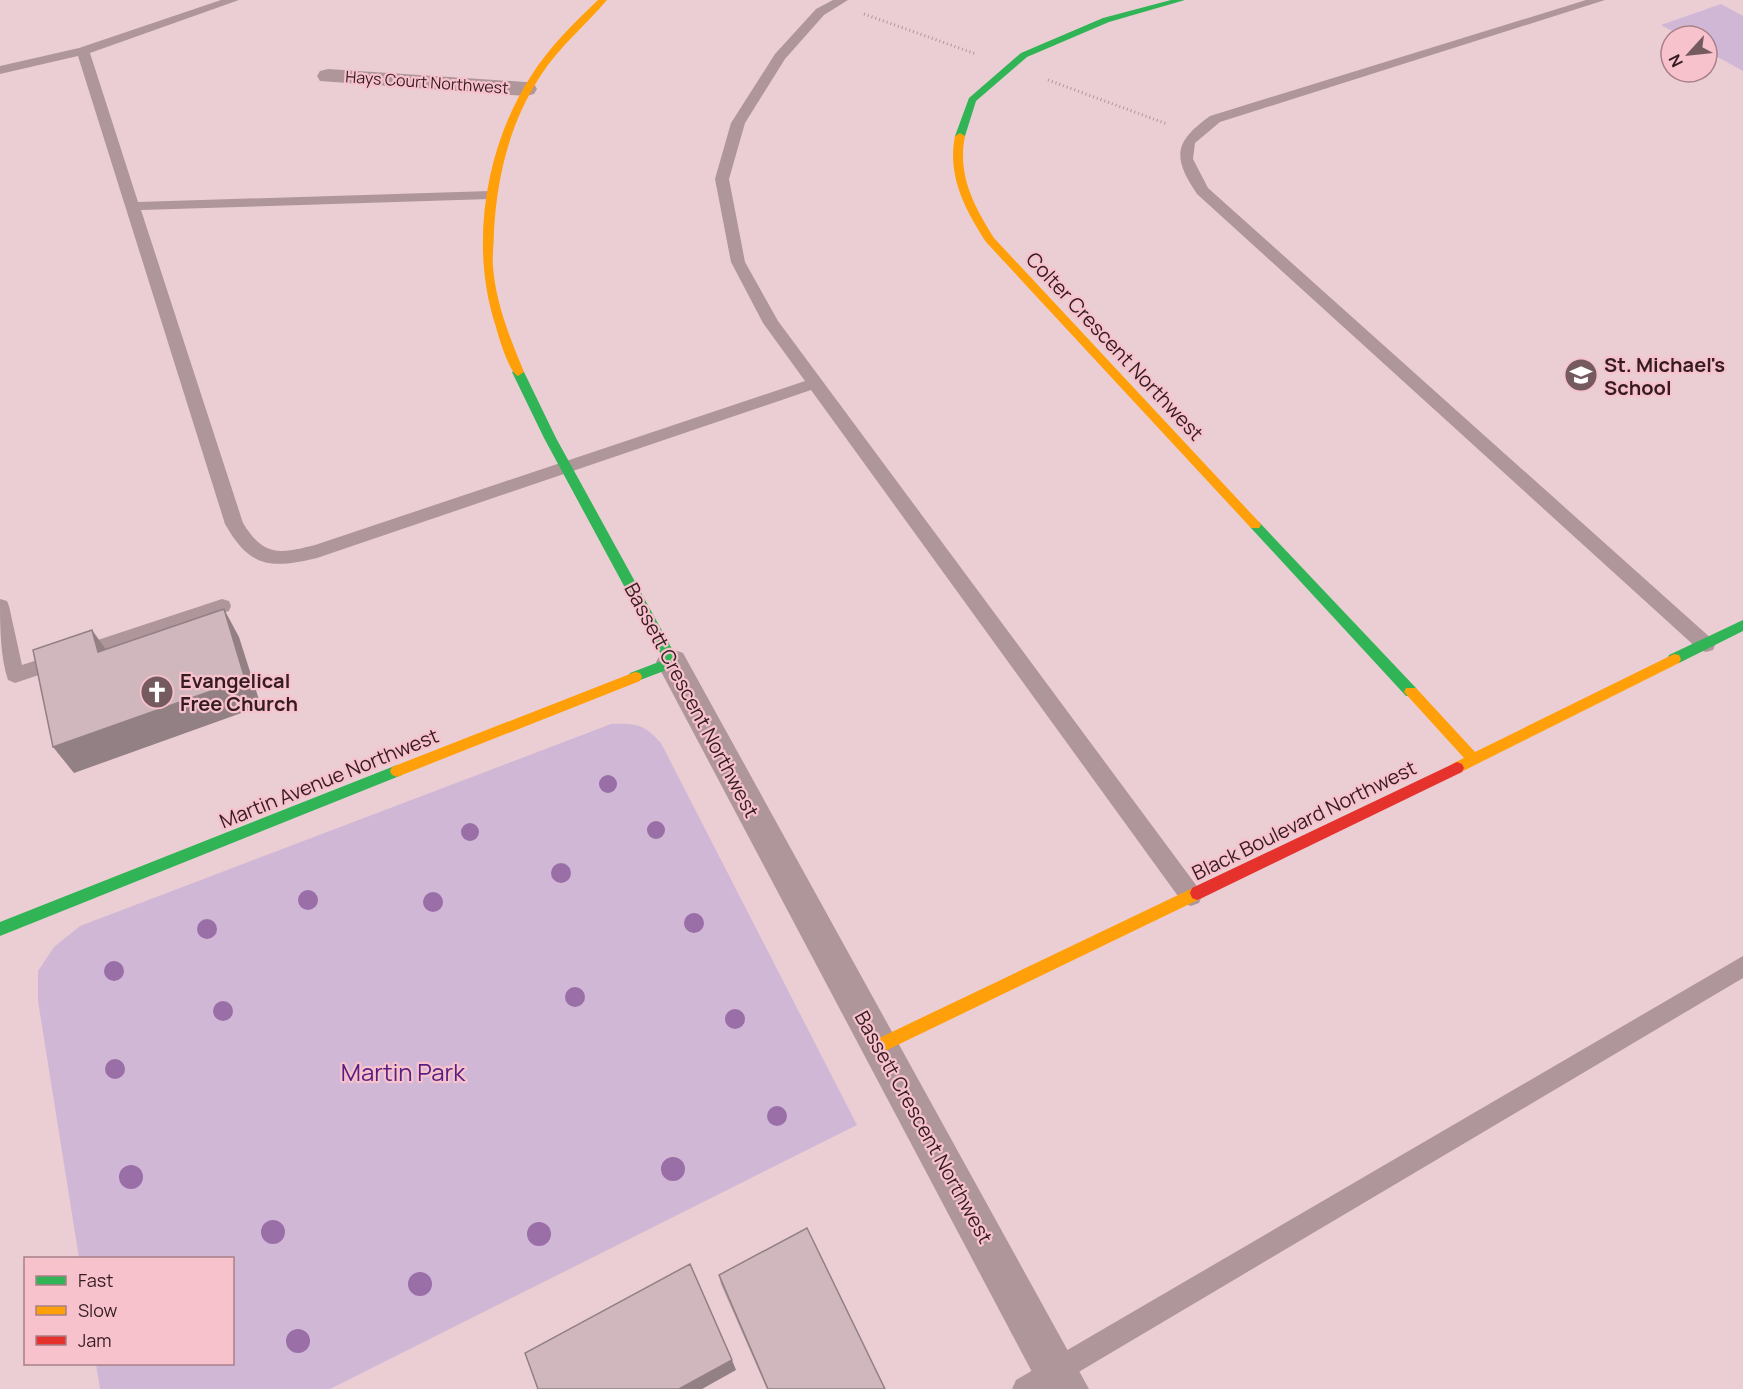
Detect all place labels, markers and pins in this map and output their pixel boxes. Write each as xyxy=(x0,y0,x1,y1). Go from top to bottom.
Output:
place label: St. Michael's School xyxy=(1604,351,1725,401)
school or university icon: St. Michael's School xyxy=(1563,357,1599,393)
place label: Evangelical Free Church xyxy=(180,667,298,717)
church icon: Evangelical Free Church xyxy=(139,674,175,710)

